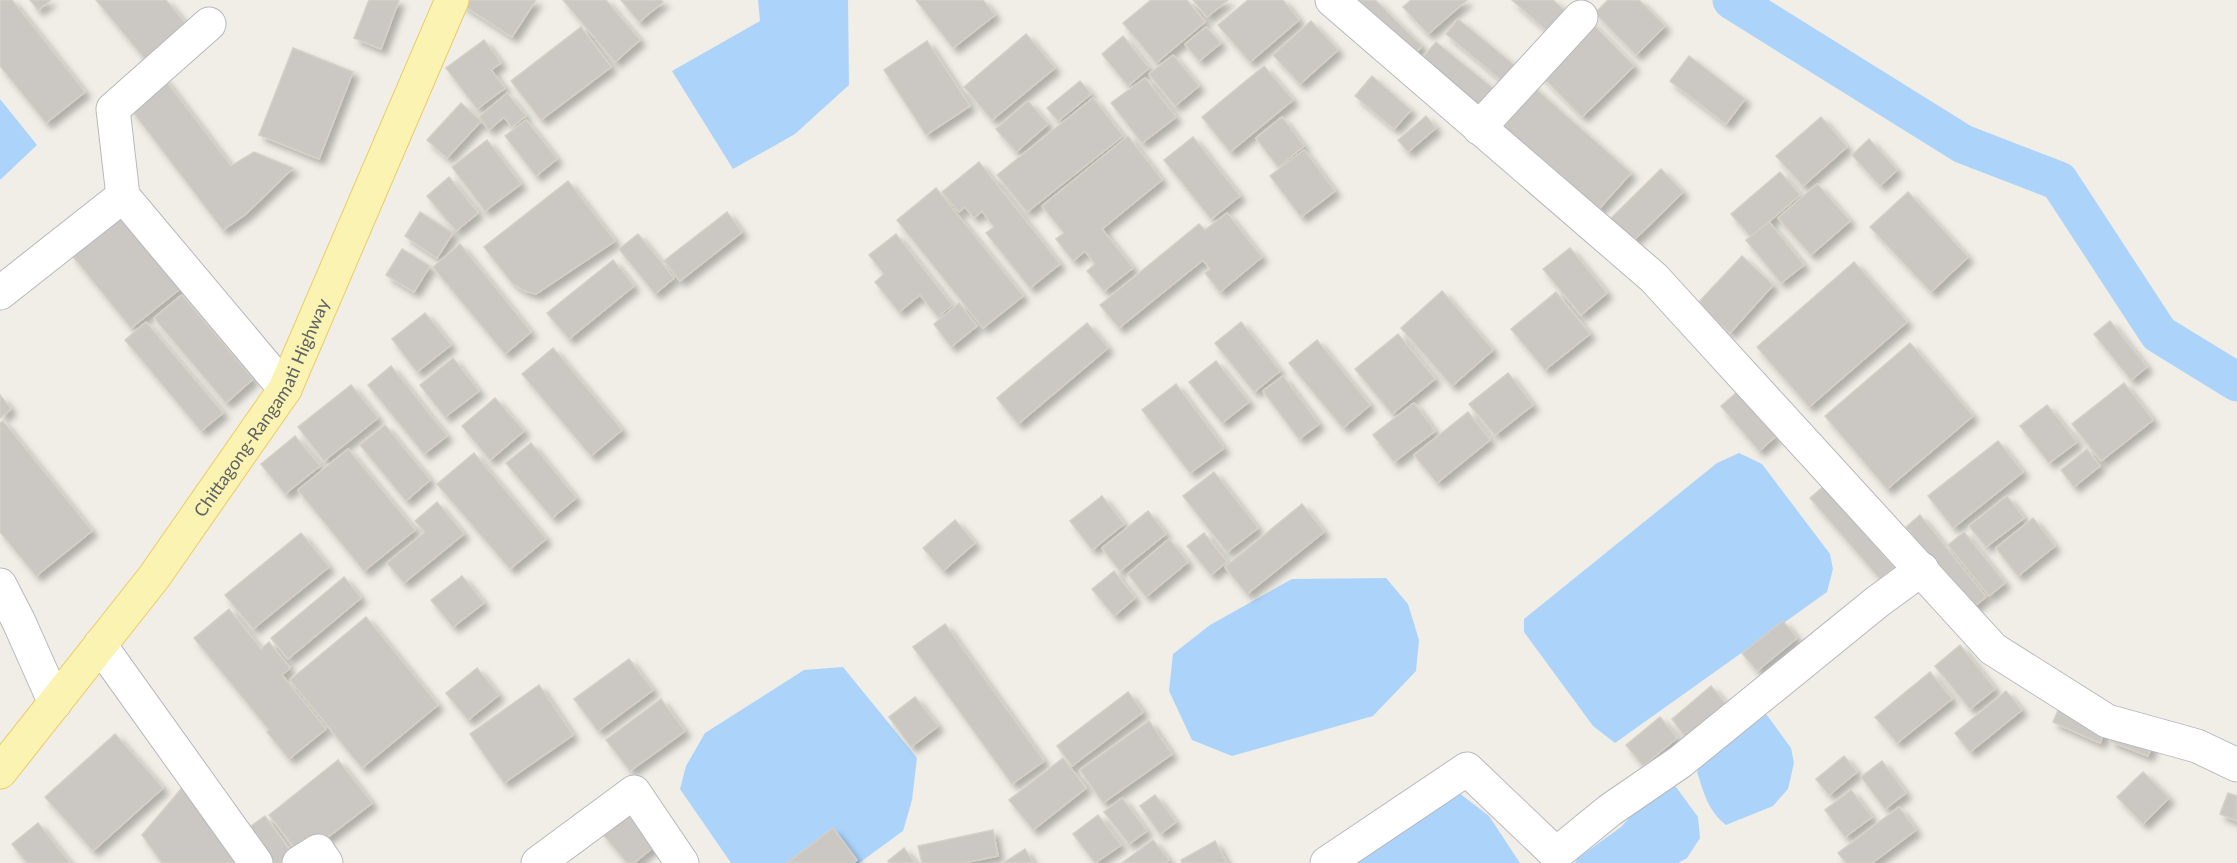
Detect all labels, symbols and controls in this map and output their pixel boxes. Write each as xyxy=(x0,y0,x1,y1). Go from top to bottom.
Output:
street label: Chittagong-Rangamati Highway xyxy=(189,294,334,521)

